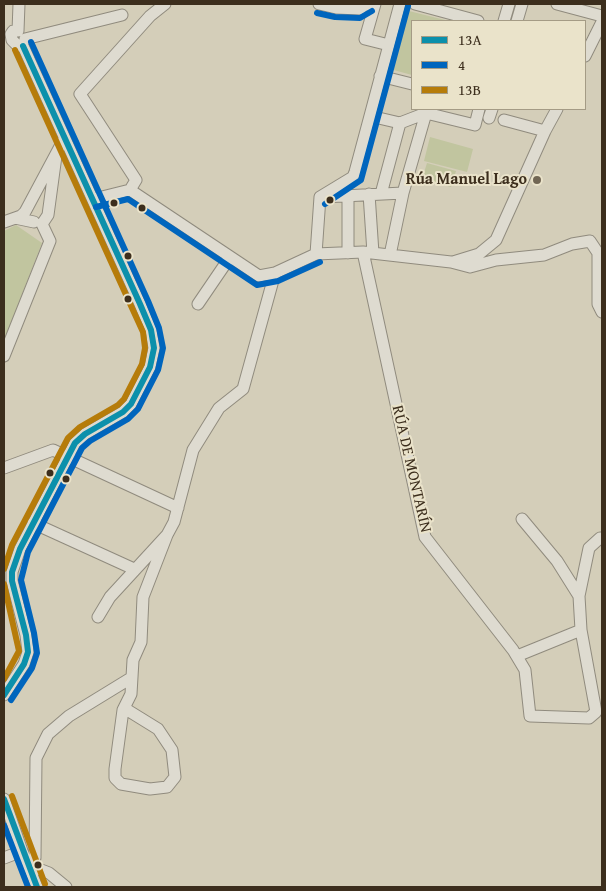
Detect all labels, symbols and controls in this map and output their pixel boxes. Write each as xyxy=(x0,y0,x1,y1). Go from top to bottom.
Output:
legend xyxy=(411,20,586,110)
text: 13A xyxy=(458,29,482,50)
text: 4 xyxy=(458,54,465,75)
text: 13B xyxy=(458,79,481,100)
place label: Rúa Manuel Lago xyxy=(406,170,527,190)
marker: Rúa Manuel Lago xyxy=(531,174,543,186)
unlabelled marker xyxy=(325,195,335,205)
unlabelled marker xyxy=(109,198,119,208)
unlabelled marker xyxy=(137,203,147,213)
unlabelled marker xyxy=(123,251,133,261)
unlabelled marker xyxy=(123,294,133,304)
street label: RÚA DE MONTARÍN xyxy=(387,404,435,534)
unlabelled marker xyxy=(45,468,55,478)
unlabelled marker xyxy=(61,474,71,484)
unlabelled marker xyxy=(33,860,43,870)

